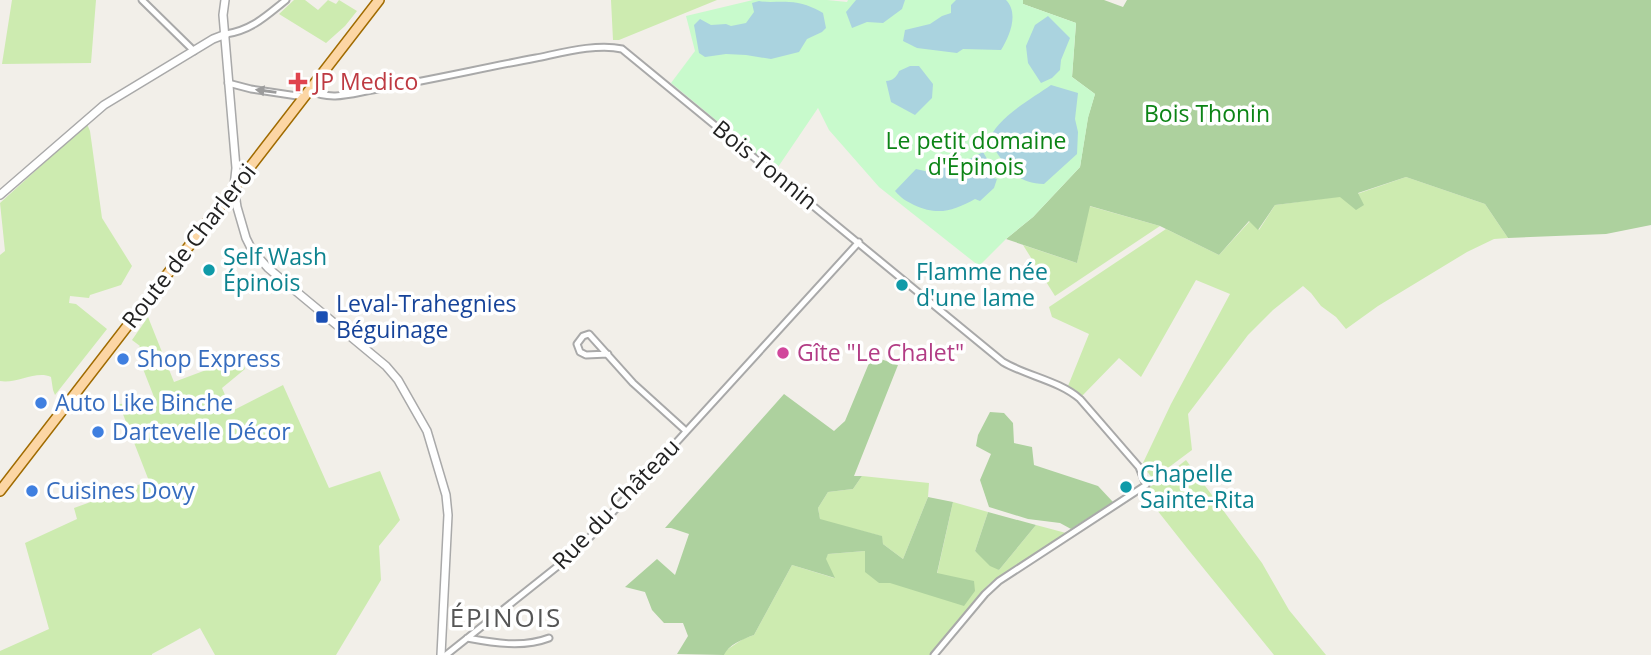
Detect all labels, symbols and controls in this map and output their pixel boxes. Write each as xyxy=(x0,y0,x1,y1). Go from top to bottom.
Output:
place label: JP Medico xyxy=(312,65,418,97)
marker: JP Medico xyxy=(288,72,308,92)
one-way arrow xyxy=(255,85,277,96)
park label: Bois Thonin xyxy=(1144,97,1270,129)
street label: Bois Tonnin xyxy=(707,112,825,216)
park label: Le petit domaine d'Épinois xyxy=(886,124,1066,182)
street label: Route de Charleroi xyxy=(114,156,263,334)
place label: Self Wash Épinois xyxy=(223,240,327,298)
place label: Flamme née d'une lame xyxy=(916,255,1048,313)
marker: Self Wash Épinois xyxy=(201,262,217,278)
marker: Flamme née d'une lame xyxy=(894,277,910,293)
place label: Leval-Trahegnies Béguinage xyxy=(336,287,517,345)
marker: Leval-Trahegnies Béguinage xyxy=(314,309,330,325)
place label: Gîte "Le Chalet" xyxy=(797,336,964,368)
place label: Shop Express xyxy=(137,342,281,374)
marker: Gîte "Le Chalet" xyxy=(775,345,791,361)
marker: Shop Express xyxy=(115,351,131,367)
place label: Auto Like Binche xyxy=(55,386,233,418)
marker: Auto Like Binche xyxy=(33,395,49,411)
place label: Dartevelle Décor xyxy=(112,415,291,447)
marker: Dartevelle Décor xyxy=(90,424,106,440)
street label: Rue du Château xyxy=(544,431,686,576)
place label: Chapelle Sainte-Rita xyxy=(1140,457,1255,515)
place label: Cuisines Dovy xyxy=(46,474,195,506)
marker: Chapelle Sainte-Rita xyxy=(1118,479,1134,495)
marker: Cuisines Dovy xyxy=(24,483,40,499)
district label: ÉPINOIS xyxy=(450,599,562,635)

